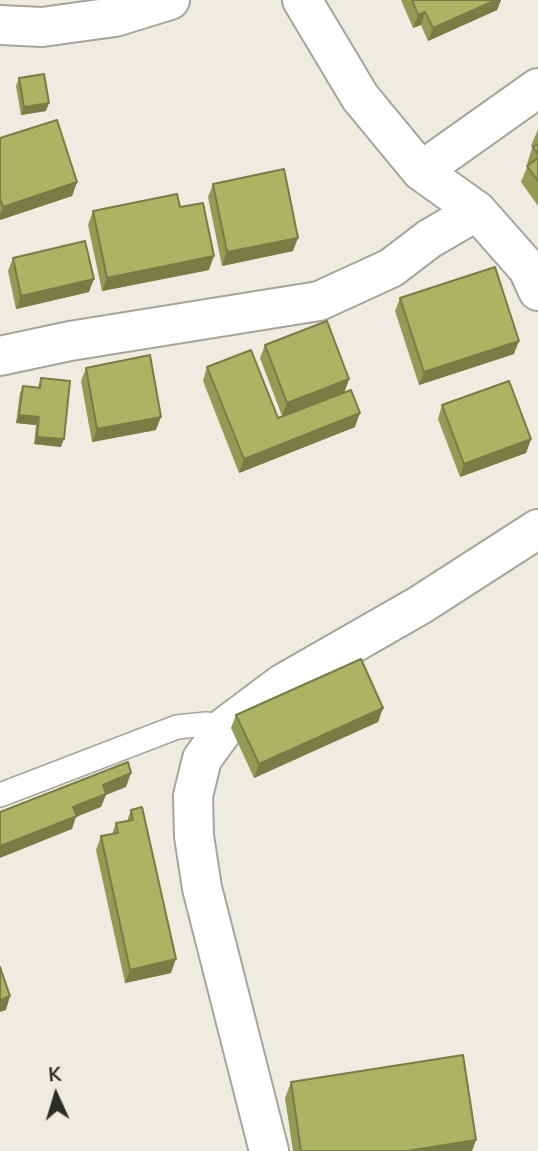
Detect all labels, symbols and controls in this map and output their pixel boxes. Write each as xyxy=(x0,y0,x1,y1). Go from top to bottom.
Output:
north arrow xyxy=(21,1060,91,1130)
text: K xyxy=(47,1062,62,1086)

